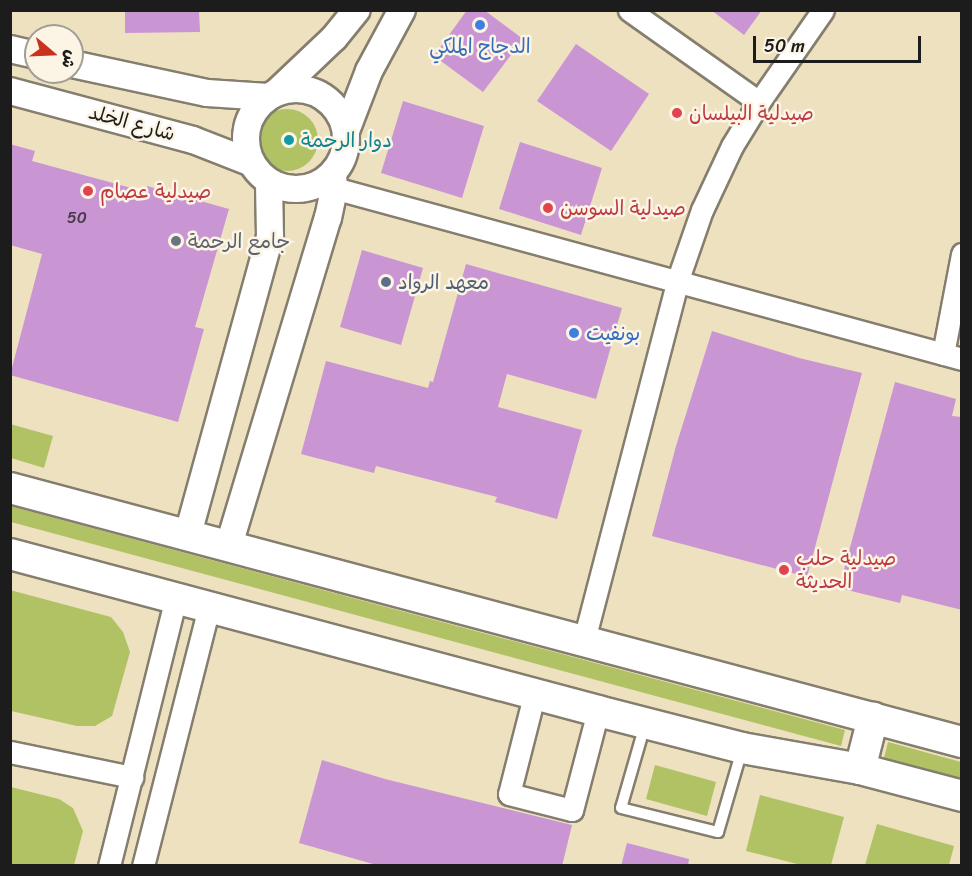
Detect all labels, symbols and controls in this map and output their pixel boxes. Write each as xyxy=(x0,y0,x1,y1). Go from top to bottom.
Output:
marker: الدجاج الملكي xyxy=(473,18,487,32)
north arrow xyxy=(24,24,84,84)
scale bar xyxy=(756,24,924,62)
text: 50 m xyxy=(764,30,805,62)
place label: الدجاج الملكي xyxy=(429,34,531,58)
text: ش xyxy=(53,46,86,72)
street label: شارع الخلد xyxy=(86,100,178,146)
place label: صيدلية البيلسان xyxy=(689,101,814,125)
marker: صيدلية البيلسان xyxy=(670,106,684,120)
place label: دوار الرحمة xyxy=(301,128,392,152)
marker: دوار الرحمة xyxy=(282,133,296,147)
place label: صيدلية عصام xyxy=(100,179,211,203)
marker: صيدلية عصام xyxy=(81,184,95,198)
place label: صيدلية السوسن xyxy=(560,196,686,220)
marker: صيدلية السوسن xyxy=(541,201,555,215)
house number: 50 xyxy=(67,208,87,228)
place label: جامع الرحمة xyxy=(188,229,290,253)
marker: جامع الرحمة xyxy=(169,234,183,248)
place label: معهد الرواد xyxy=(398,270,489,294)
marker: معهد الرواد xyxy=(379,275,393,289)
place label: بونفيت xyxy=(586,321,640,345)
marker: بونفيت xyxy=(567,326,581,340)
place label: صيدلية حلب الحديثة xyxy=(796,546,896,593)
marker: صيدلية حلب الحديثة xyxy=(777,563,791,577)

